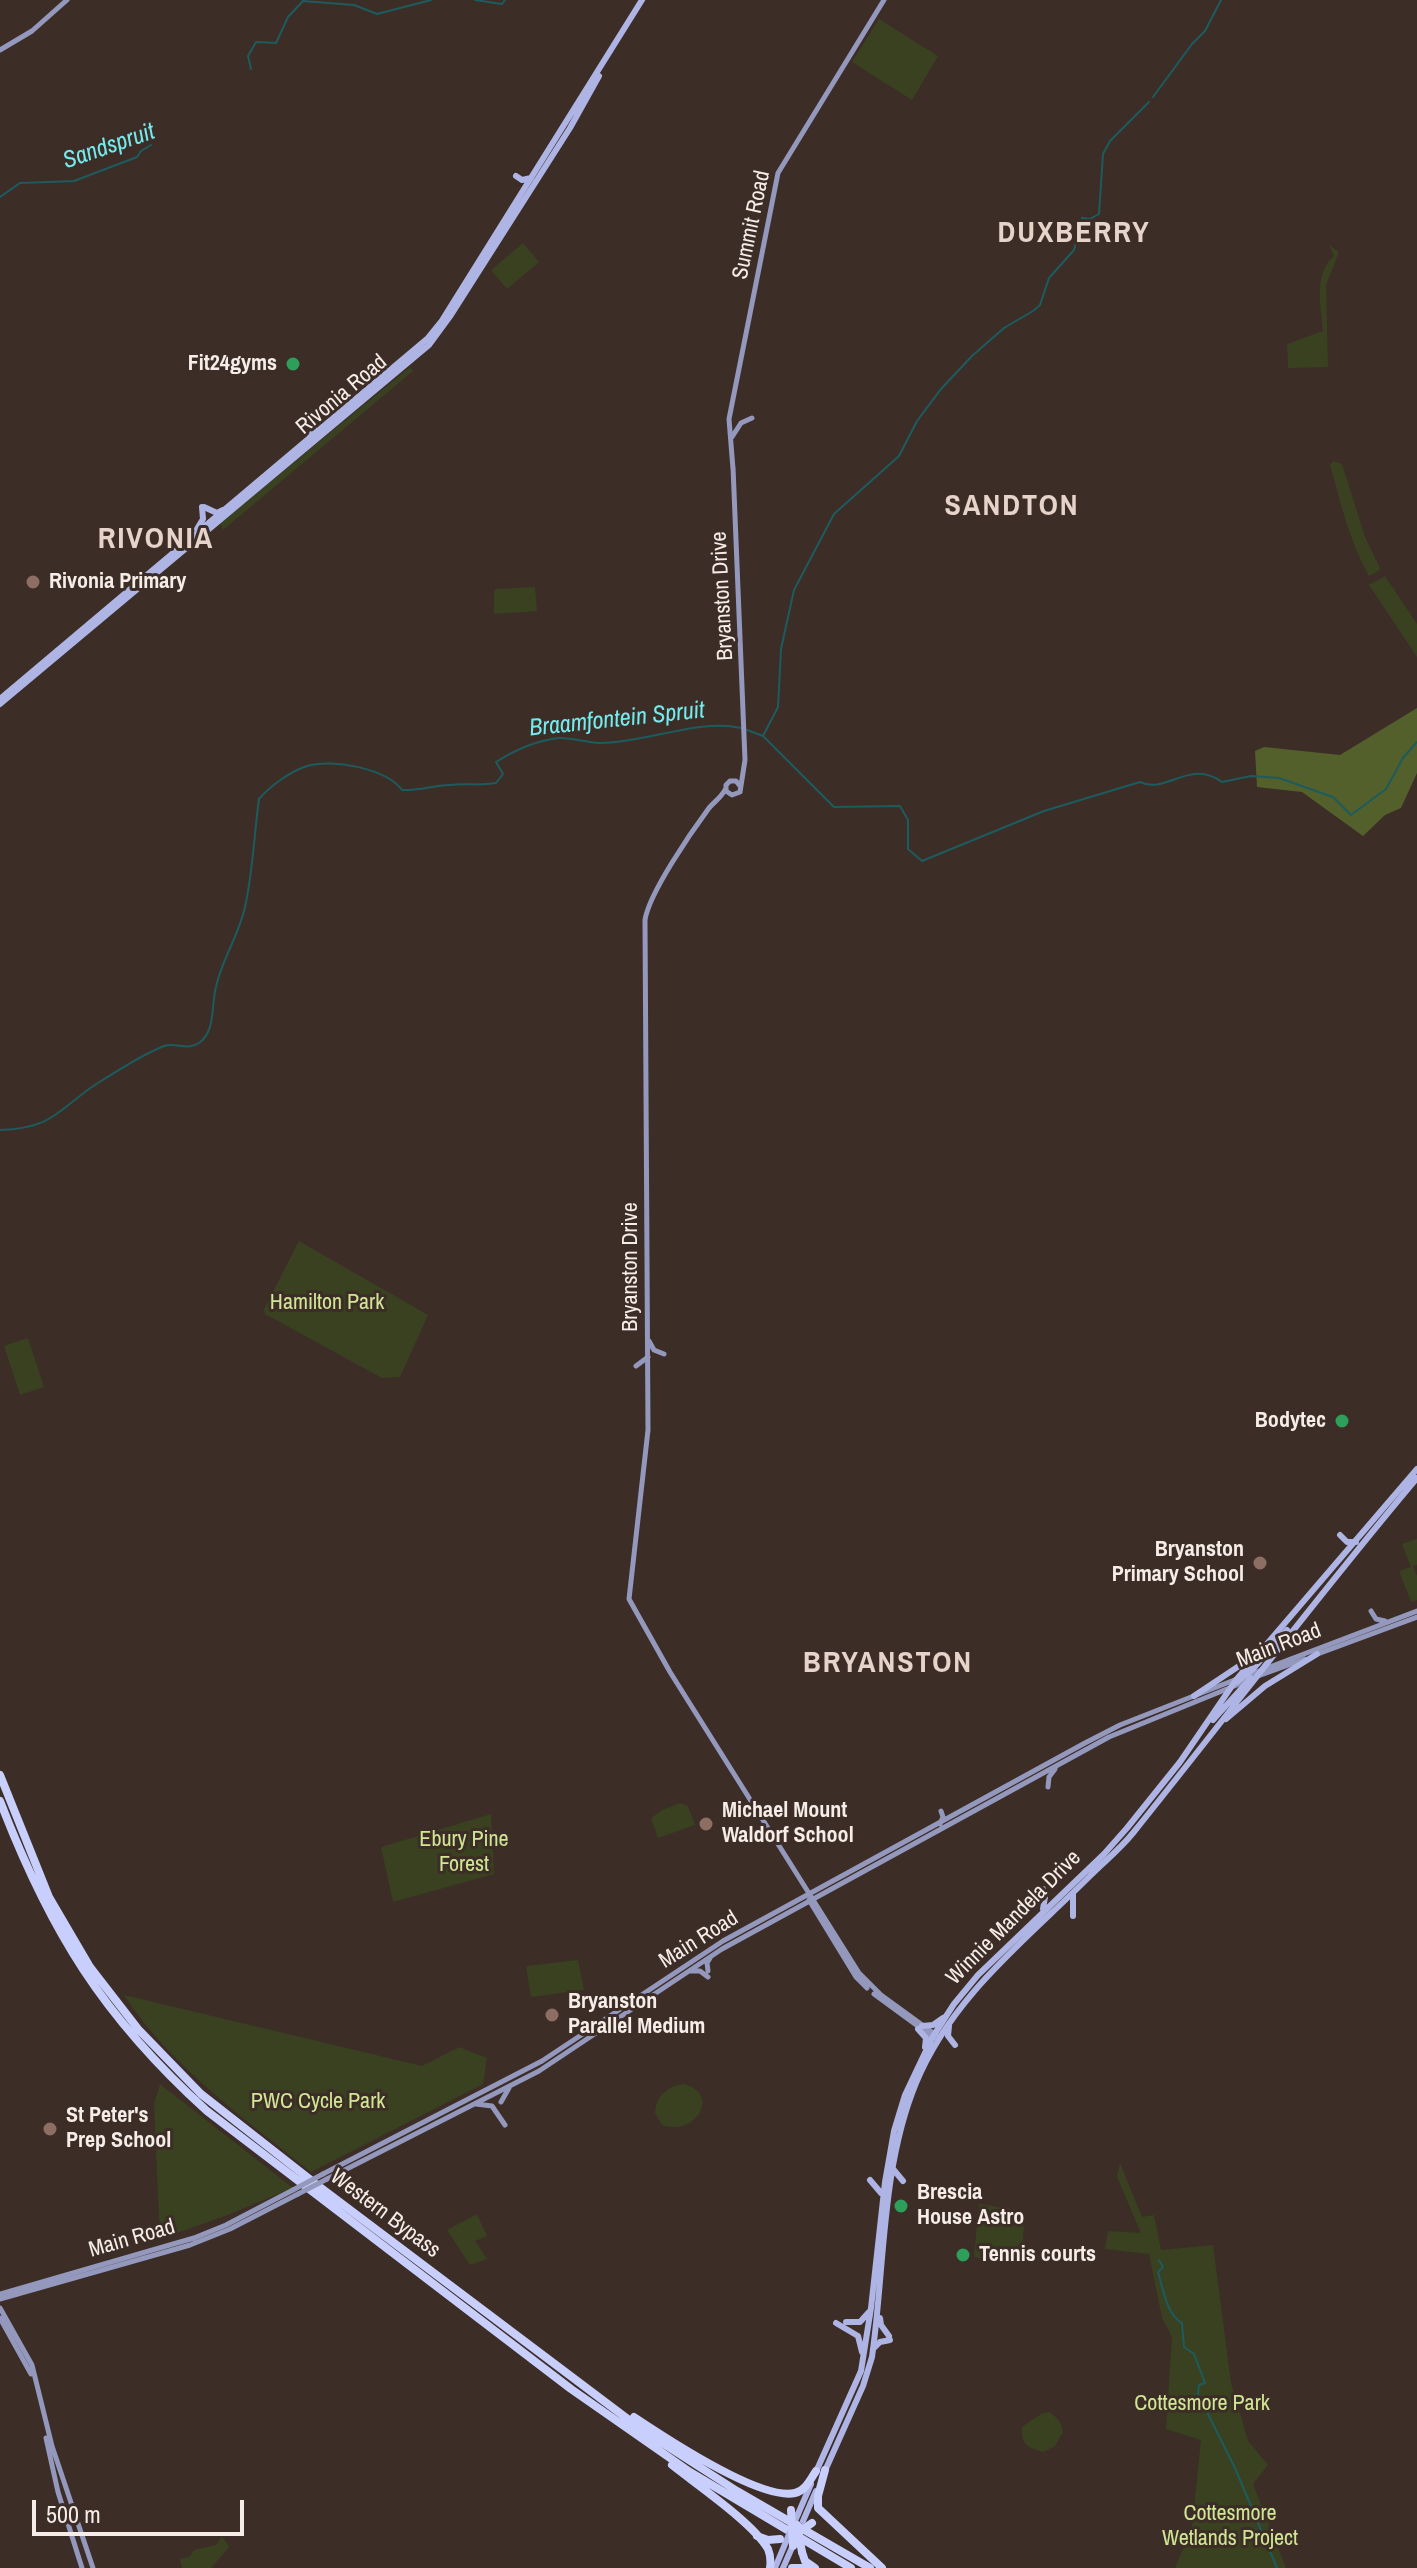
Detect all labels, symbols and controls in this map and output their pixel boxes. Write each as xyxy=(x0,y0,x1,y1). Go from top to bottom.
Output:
water label: Sandspruit xyxy=(59,118,159,176)
street label: Summit Road xyxy=(728,168,776,282)
district label: DUXBERRY xyxy=(997,216,1151,252)
street label: Rivonia Road xyxy=(291,349,393,441)
place label: Fit24gyms xyxy=(188,351,277,377)
marker: Fit24gyms xyxy=(284,355,302,373)
district label: SANDTON xyxy=(944,489,1080,525)
district label: RIVONIA xyxy=(98,522,214,558)
street label: Bryanston Drive xyxy=(706,531,740,661)
place label: Rivonia Primary xyxy=(49,569,186,595)
marker: Rivonia Primary xyxy=(24,573,42,591)
water label: Braamfontein Spruit xyxy=(528,696,706,744)
street label: Bryanston Drive xyxy=(618,1202,644,1332)
park label: Hamilton Park xyxy=(270,1290,384,1316)
place label: Bodytec xyxy=(1255,1408,1326,1434)
marker: Bodytec xyxy=(1333,1412,1351,1430)
place label: Bryanston Primary School xyxy=(1112,1537,1244,1588)
marker: Bryanston Primary School xyxy=(1251,1554,1269,1572)
street label: Main Road xyxy=(1233,1618,1325,1674)
district label: BRYANSTON xyxy=(803,1646,973,1682)
place label: Michael Mount Waldorf School xyxy=(722,1798,854,1850)
marker: Michael Mount Waldorf School xyxy=(697,1815,715,1833)
park label: Ebury Pine Forest xyxy=(419,1827,509,1878)
street label: Winnie Mandela Drive xyxy=(941,1845,1087,1991)
street label: Main Road xyxy=(655,1905,743,1975)
place label: Bryanston Parallel Medium xyxy=(568,1989,705,2040)
marker: Bryanston Parallel Medium xyxy=(543,2006,561,2024)
park label: PWC Cycle Park xyxy=(251,2089,385,2115)
place label: St Peter's Prep School xyxy=(66,2103,171,2154)
marker: St Peter's Prep School xyxy=(41,2120,59,2138)
street label: Western Bypass xyxy=(325,2164,445,2264)
place label: Brescia House Astro xyxy=(917,2180,1024,2232)
marker: Brescia House Astro xyxy=(892,2197,910,2215)
street label: Main Road xyxy=(86,2214,178,2264)
place label: Tennis courts xyxy=(979,2242,1096,2268)
marker: Tennis courts xyxy=(954,2246,972,2264)
park label: Cottesmore Park xyxy=(1134,2391,1270,2417)
scale bar xyxy=(36,2484,248,2534)
text: 500 m xyxy=(46,2498,101,2530)
park label: Cottesmore Wetlands Project xyxy=(1162,2501,1298,2552)

